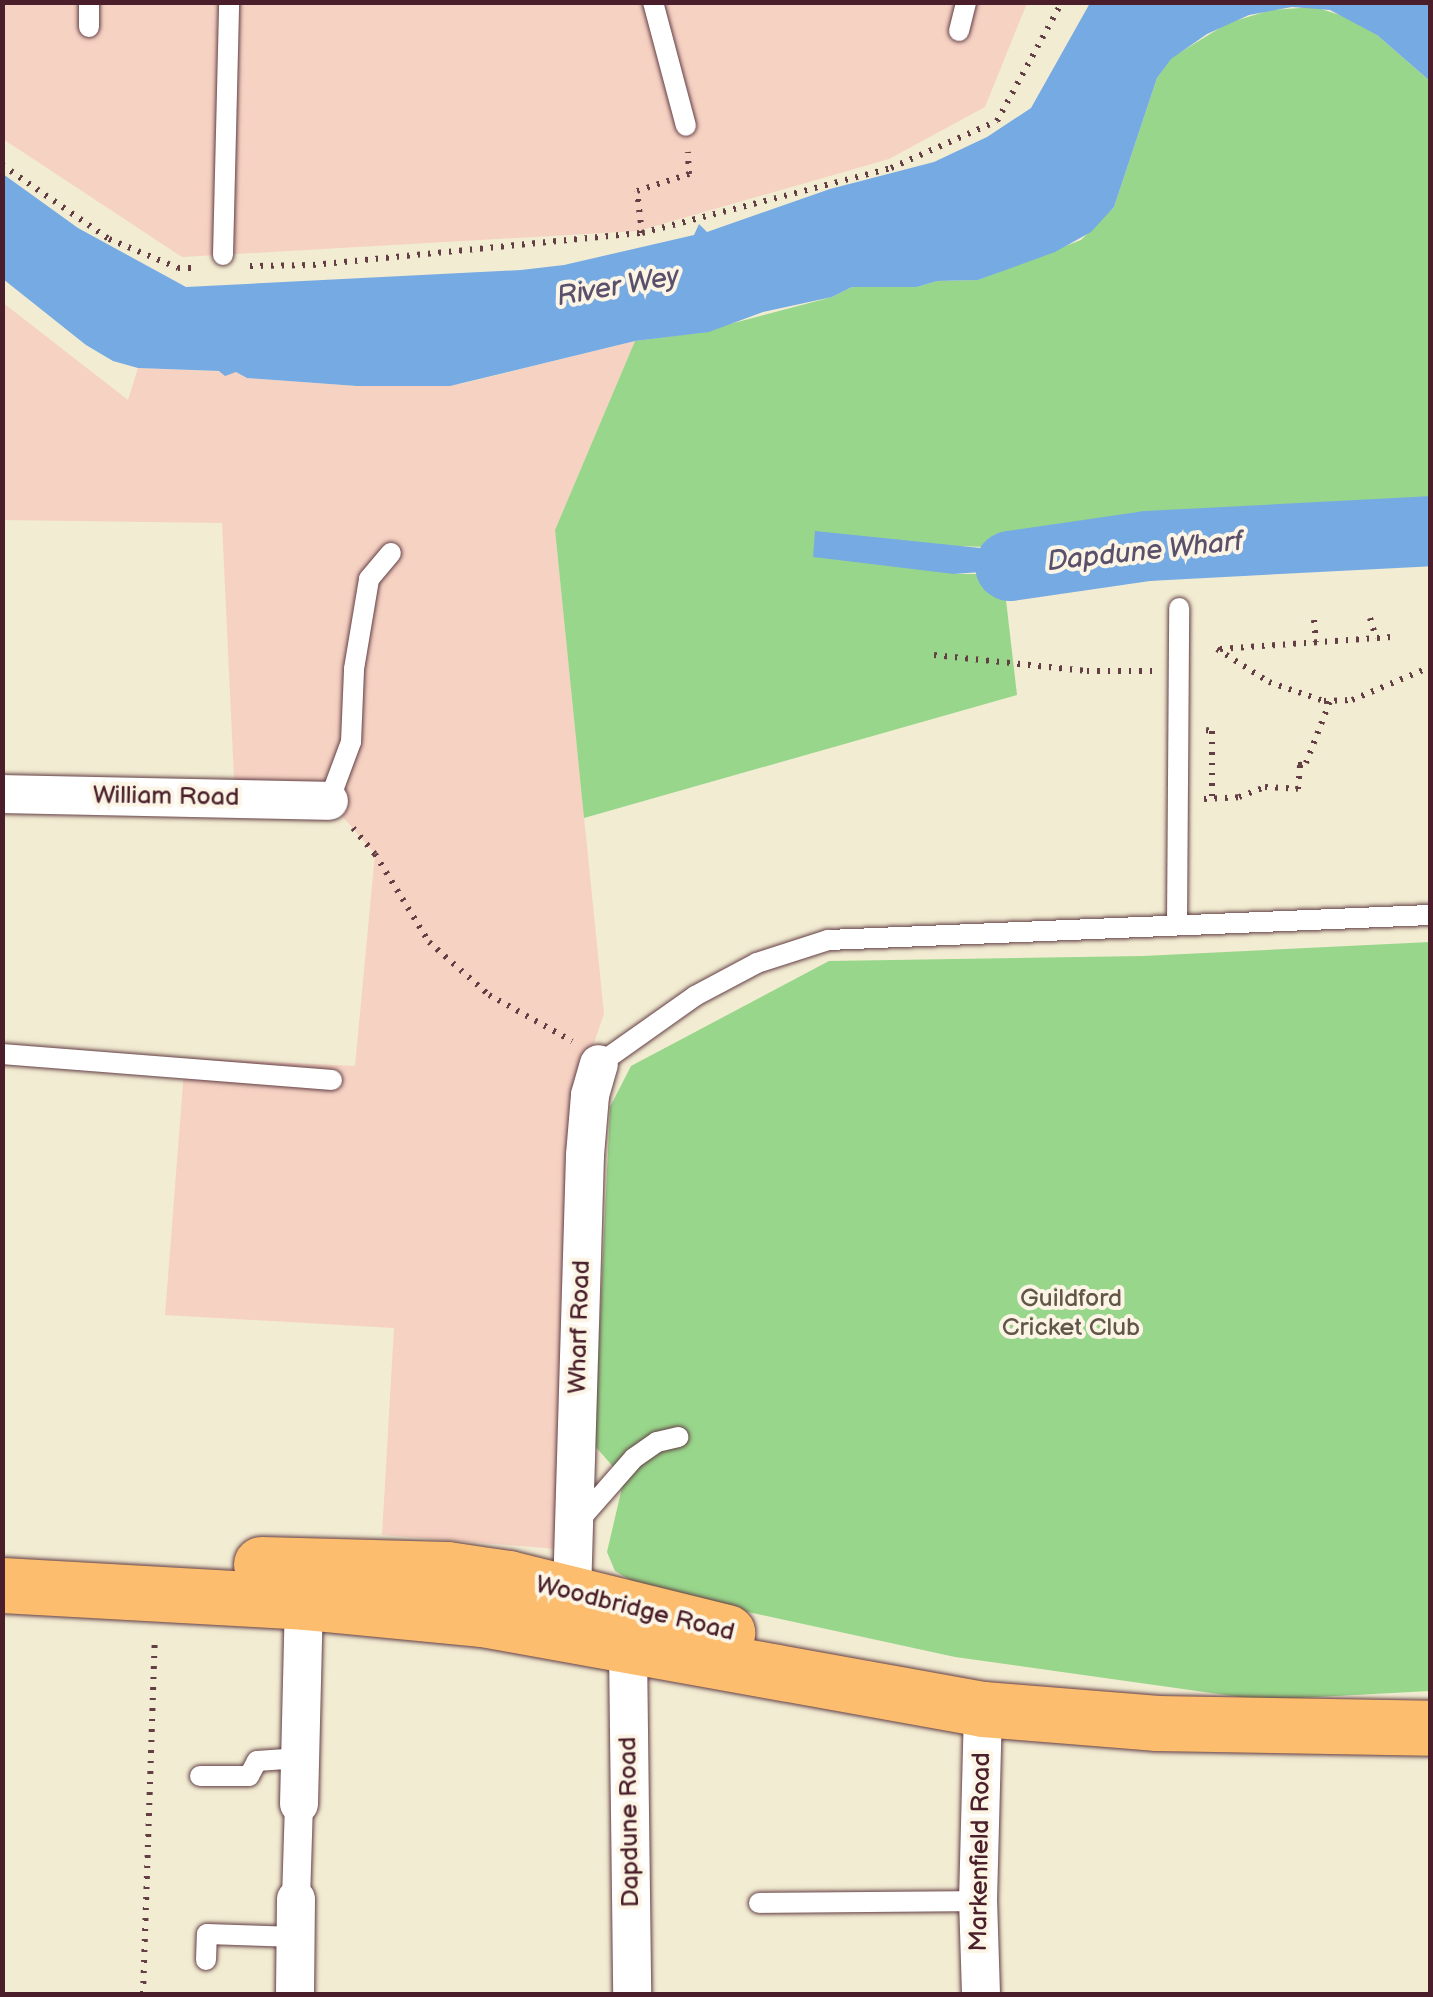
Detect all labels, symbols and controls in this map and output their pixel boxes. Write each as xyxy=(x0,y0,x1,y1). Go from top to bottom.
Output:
water label: River Wey xyxy=(554,260,682,314)
water label: Dapdune Wharf xyxy=(1045,525,1245,579)
street label: William Road xyxy=(93,781,239,813)
street label: Wharf Road xyxy=(563,1260,597,1394)
park label: Guildford Cricket Club xyxy=(1002,1285,1140,1344)
street label: Woodbridge Road xyxy=(532,1570,738,1648)
street label: Dapdune Road xyxy=(614,1736,646,1908)
street label: Markenfield Road xyxy=(964,1752,998,1952)

